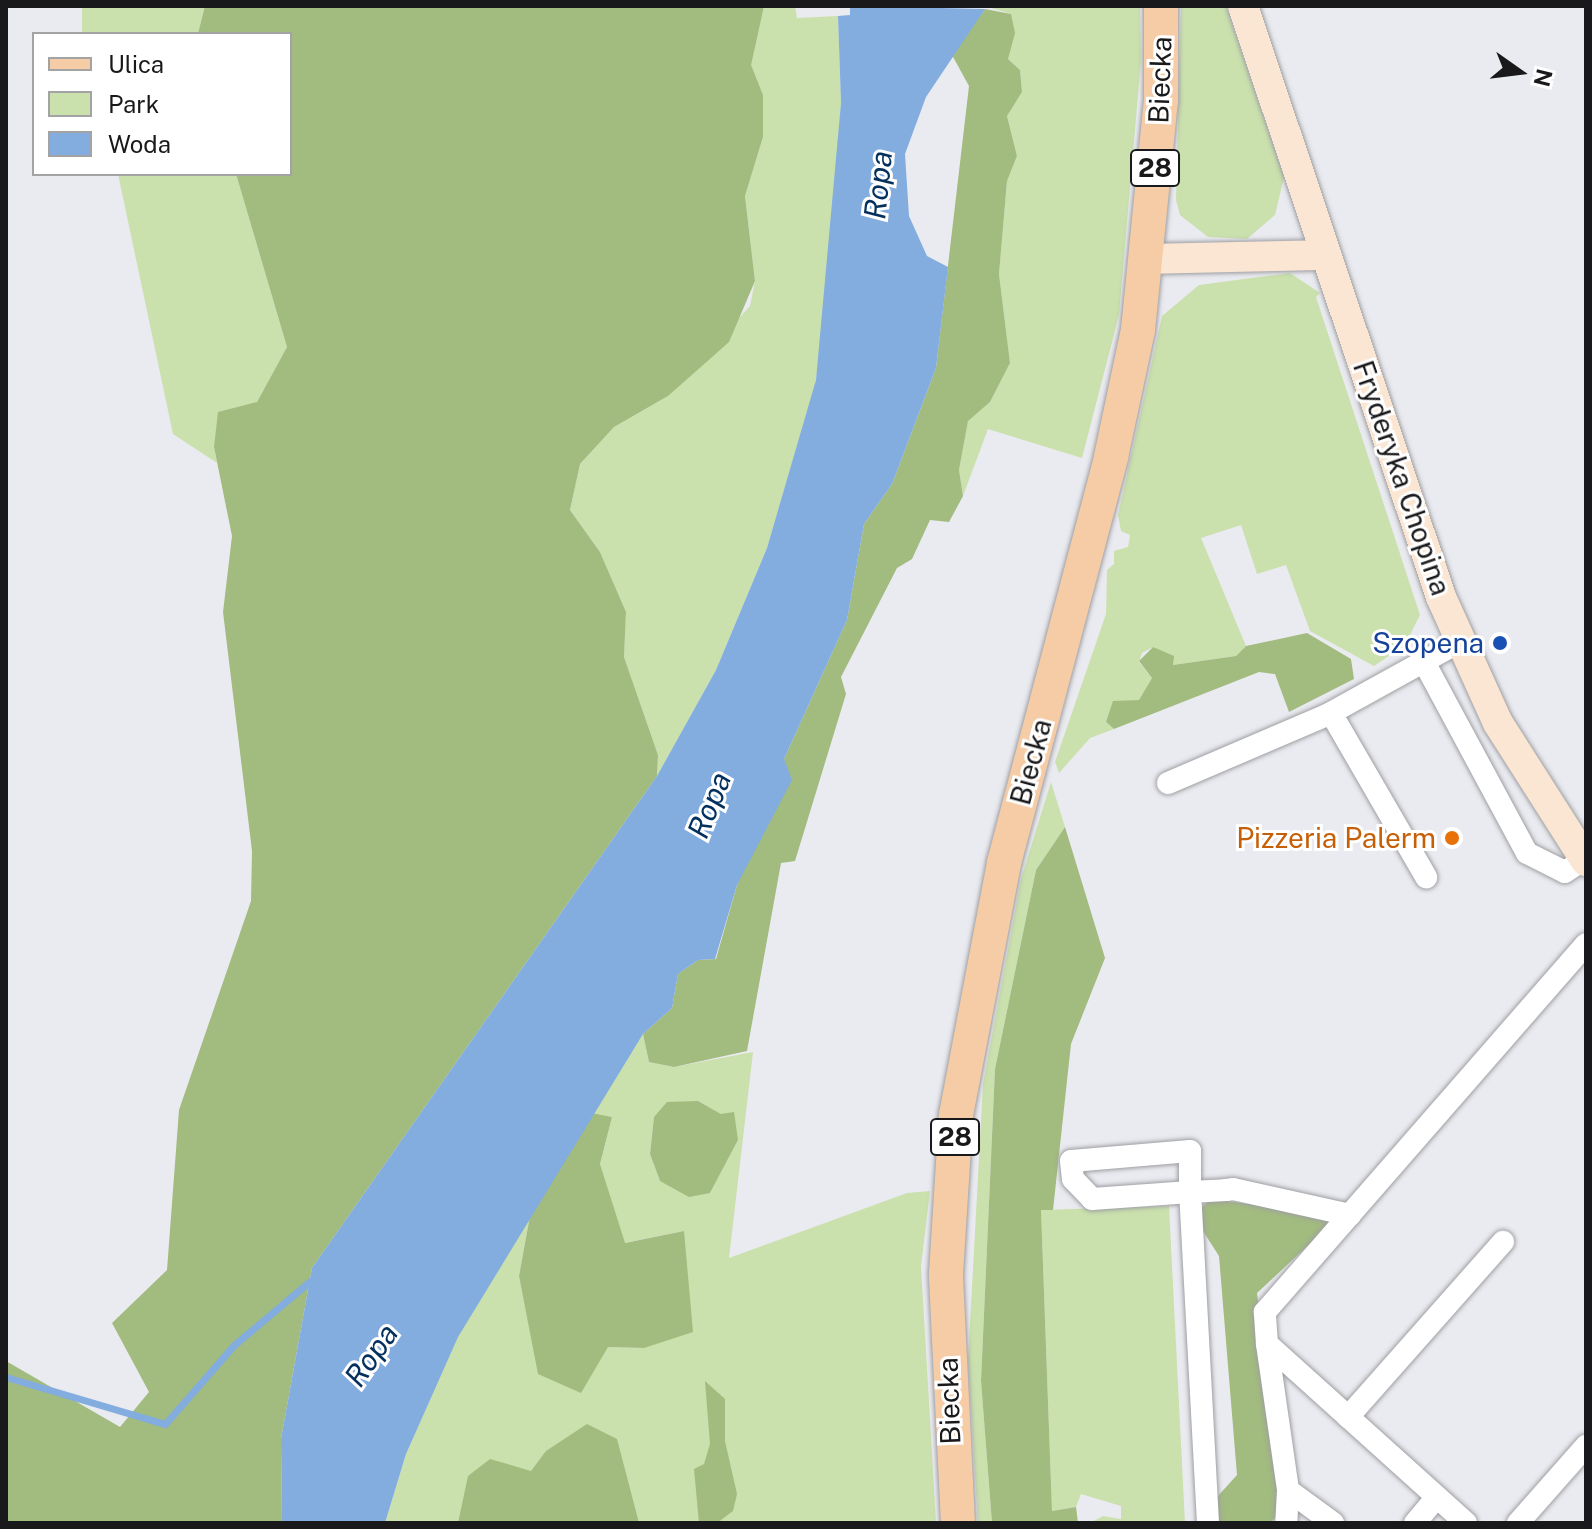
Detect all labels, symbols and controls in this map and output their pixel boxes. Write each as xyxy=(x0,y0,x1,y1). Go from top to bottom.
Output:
legend xyxy=(32,32,292,176)
north arrow xyxy=(1480,32,1560,112)
street label: Biecka xyxy=(1142,36,1178,124)
text: Ulica xyxy=(108,50,164,78)
text: N xyxy=(1529,66,1558,89)
text: Park xyxy=(108,90,159,118)
text: Woda xyxy=(108,130,171,158)
road number: 28 xyxy=(1129,146,1181,190)
water label: Ropa xyxy=(857,149,899,221)
street label: Fryderyka Chopina xyxy=(1346,356,1458,600)
place label: Szopena xyxy=(1372,626,1484,660)
marker: Szopena xyxy=(1491,634,1509,652)
street label: Biecka xyxy=(1003,715,1059,809)
water label: Ropa xyxy=(679,767,739,843)
place label: Pizzeria Palerm xyxy=(1236,821,1436,855)
marker: Pizzeria Palerm xyxy=(1443,829,1461,847)
road number: 28 xyxy=(929,1115,981,1159)
water label: Ropa xyxy=(337,1317,405,1393)
street label: Biecka xyxy=(931,1357,967,1445)

